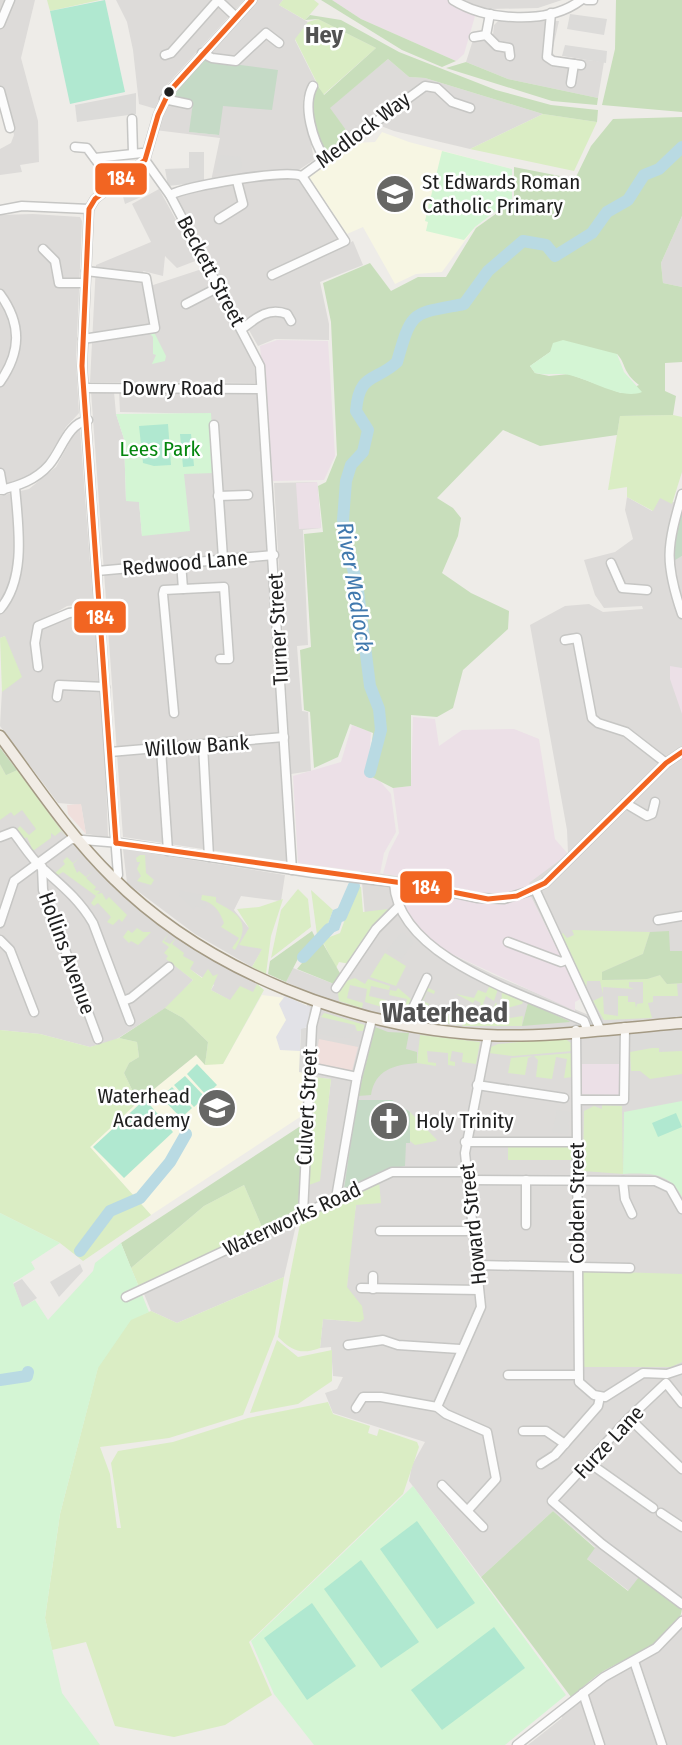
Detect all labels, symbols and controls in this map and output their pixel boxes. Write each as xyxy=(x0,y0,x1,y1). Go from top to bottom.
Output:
district label: Hey xyxy=(305,21,343,49)
unlabelled marker xyxy=(162,85,176,99)
street label: Medlock Way xyxy=(311,86,416,174)
line badge: 184 xyxy=(94,162,148,196)
text: 184 xyxy=(107,167,135,190)
place label: St Edwards Roman Catholic Primary xyxy=(422,169,580,219)
school or university icon: St Edwards Roman Catholic Primary xyxy=(374,173,416,215)
street label: Beckett Street xyxy=(171,211,251,331)
street label: Dowry Road xyxy=(122,375,224,401)
park label: Lees Park xyxy=(120,436,201,462)
water label: River Medlock xyxy=(331,520,379,654)
street label: Redwood Lane xyxy=(121,545,249,581)
street label: Turner Street xyxy=(262,572,294,686)
line badge: 184 xyxy=(73,600,127,634)
text: 184 xyxy=(86,606,114,629)
street label: Willow Bank xyxy=(144,729,250,763)
line badge: 184 xyxy=(399,870,453,904)
text: 184 xyxy=(412,876,440,899)
street label: Hollins Avenue xyxy=(33,888,101,1018)
district label: Waterhead xyxy=(382,996,508,1029)
street label: Culvert Street xyxy=(291,1048,323,1166)
place label: Waterhead Academy xyxy=(98,1083,191,1133)
school or university icon: Waterhead Academy xyxy=(196,1087,238,1129)
church icon: Holy Trinity xyxy=(368,1100,410,1142)
place label: Holy Trinity xyxy=(416,1108,514,1134)
street label: Cobden Street xyxy=(564,1142,590,1264)
street label: Howard Street xyxy=(454,1162,492,1286)
street label: Waterworks Road xyxy=(219,1176,365,1262)
street label: Furze Lane xyxy=(569,1400,649,1484)

